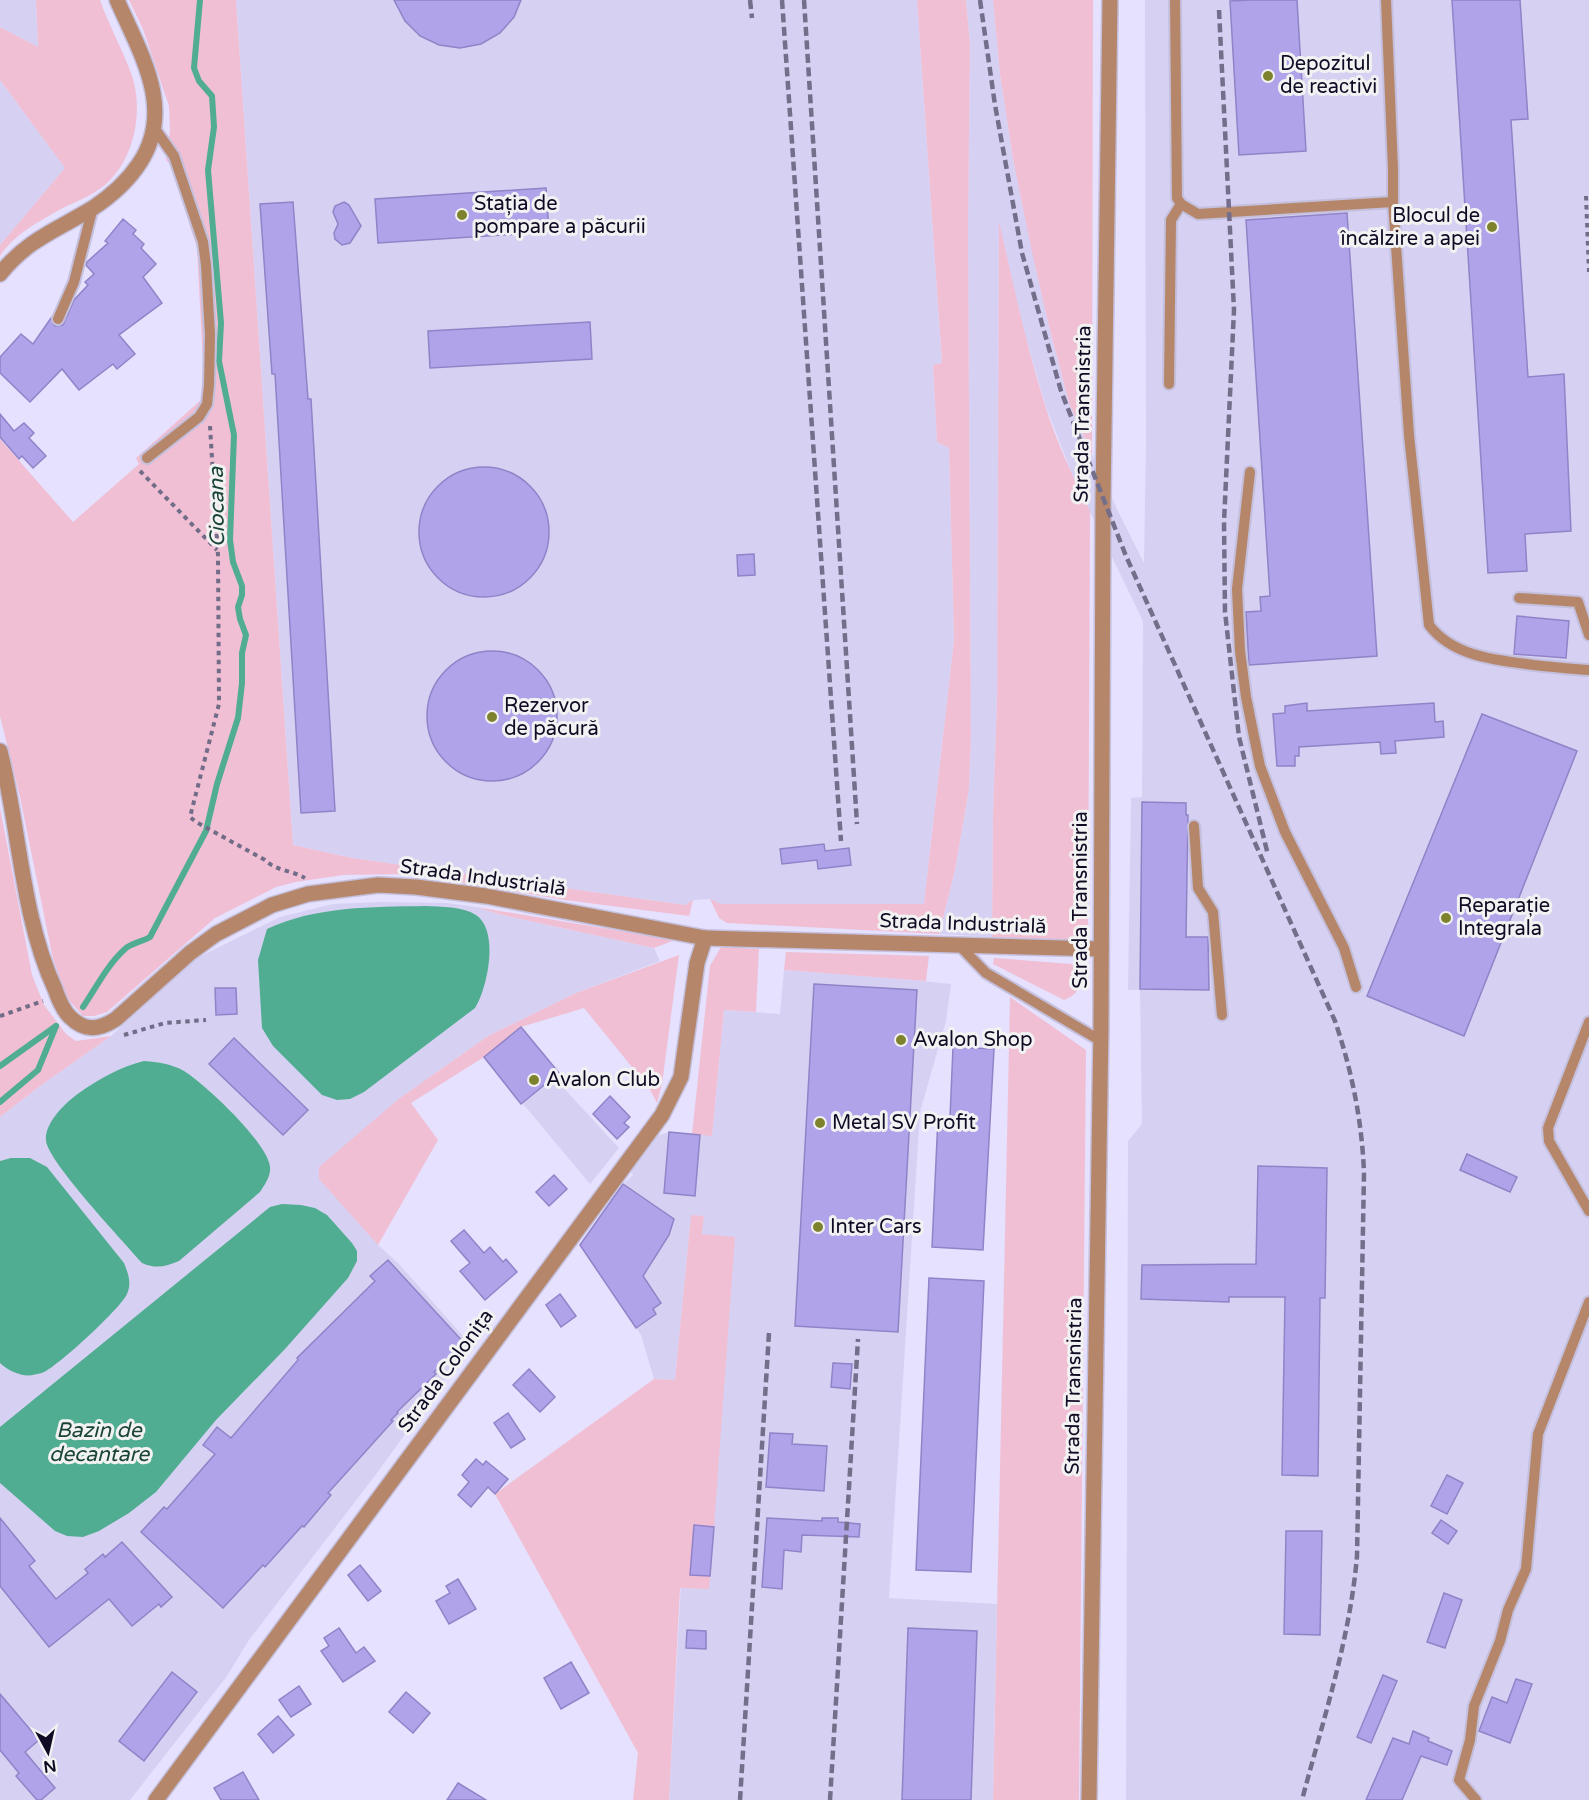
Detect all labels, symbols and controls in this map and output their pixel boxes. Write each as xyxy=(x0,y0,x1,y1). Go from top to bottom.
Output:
place label: Depozitul de reaсtivi xyxy=(1280,52,1377,99)
marker: Depozitul de reaсtivi xyxy=(1261,69,1275,83)
place label: Stația de pompare a păcurii xyxy=(474,192,646,239)
place label: Blocul de încălzire a apei xyxy=(1340,204,1480,251)
marker: Stația de pompare a păcurii xyxy=(455,208,469,222)
marker: Blocul de încălzire a apei xyxy=(1485,220,1499,234)
street label: Strada Transnistria xyxy=(1069,325,1097,503)
water label: Ciocana xyxy=(204,466,230,547)
place label: Rezervor de păcură xyxy=(504,694,599,741)
marker: Rezervor de păcură xyxy=(485,710,499,724)
street label: Strada Transnistria xyxy=(1069,811,1093,989)
street label: Strada Industrială xyxy=(399,854,567,902)
place label: Reparație Integrala xyxy=(1458,894,1550,941)
street label: Strada Industrială xyxy=(879,909,1047,939)
marker: Reparație Integrala xyxy=(1439,911,1453,925)
place label: Avalon Shop xyxy=(913,1028,1033,1052)
marker: Avalon Shop xyxy=(894,1033,908,1047)
place label: Avalon Club xyxy=(546,1068,660,1092)
marker: Avalon Club xyxy=(527,1073,541,1087)
place label: Metal SV Profit xyxy=(832,1111,976,1135)
marker: Metal SV Profit xyxy=(813,1116,827,1130)
place label: Inter Cars xyxy=(830,1215,922,1239)
marker: Inter Cars xyxy=(811,1220,825,1234)
street label: Strada Transnistria xyxy=(1060,1297,1088,1475)
street label: Strada Colonița xyxy=(393,1305,499,1437)
water label: Bazin de decantare xyxy=(49,1418,150,1467)
north arrow xyxy=(18,1722,78,1782)
text: N xyxy=(42,1755,58,1777)

